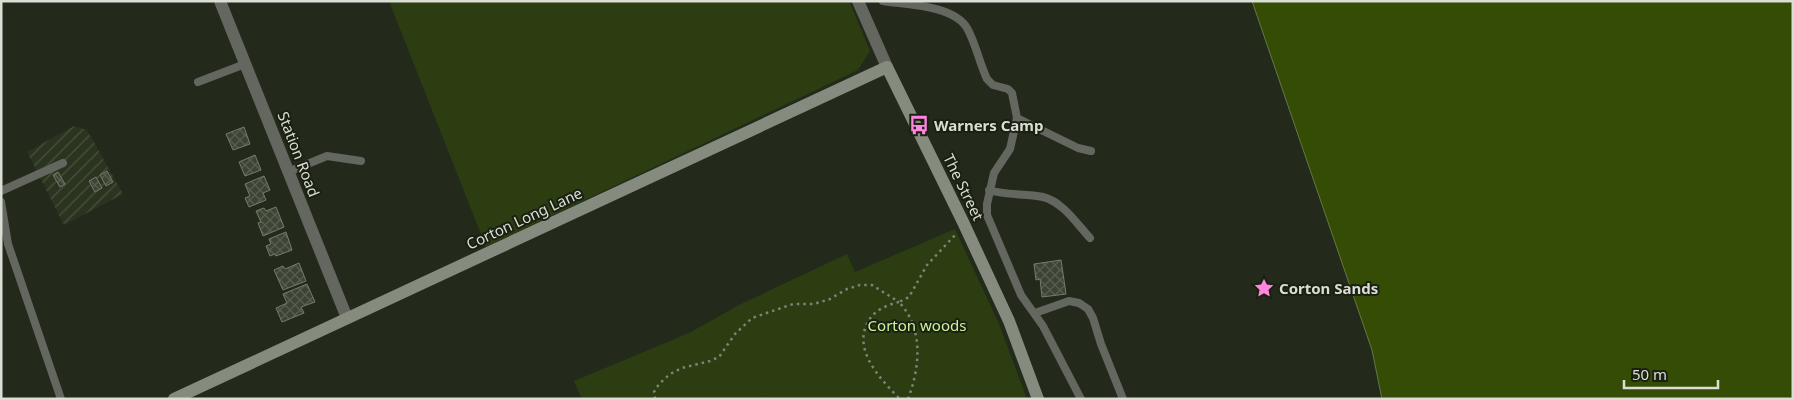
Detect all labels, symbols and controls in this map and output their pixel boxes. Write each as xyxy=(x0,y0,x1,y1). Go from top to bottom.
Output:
street label: Station Road xyxy=(274,109,324,199)
bus stop icon: Warners Camp xyxy=(908,114,930,136)
place label: Warners Camp xyxy=(934,115,1043,135)
street label: The Street xyxy=(939,150,989,224)
street label: Corton Long Lane xyxy=(463,182,585,254)
place icon: Corton Sands xyxy=(1253,277,1275,299)
place label: Corton Sands xyxy=(1279,278,1378,298)
park label: Corton woods xyxy=(868,315,966,335)
scale bar xyxy=(1624,358,1718,390)
text: 50 m xyxy=(1632,364,1667,384)

